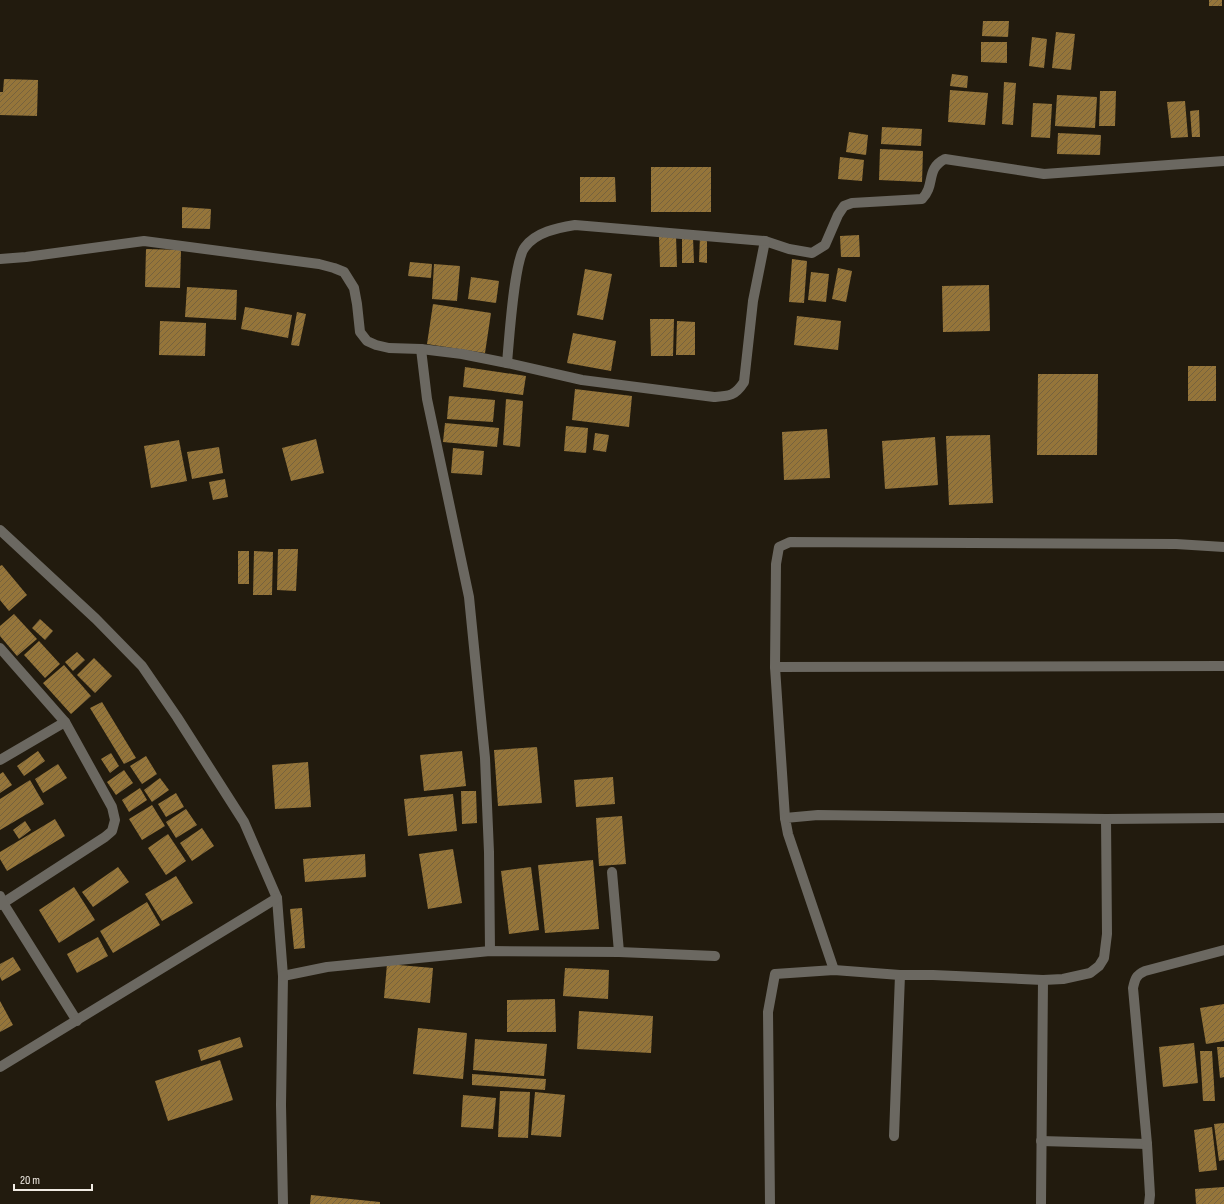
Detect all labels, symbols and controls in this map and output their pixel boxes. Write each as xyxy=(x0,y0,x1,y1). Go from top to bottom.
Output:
scale bar xyxy=(14,1166,92,1192)
text: 20 m xyxy=(20,1173,40,1188)

